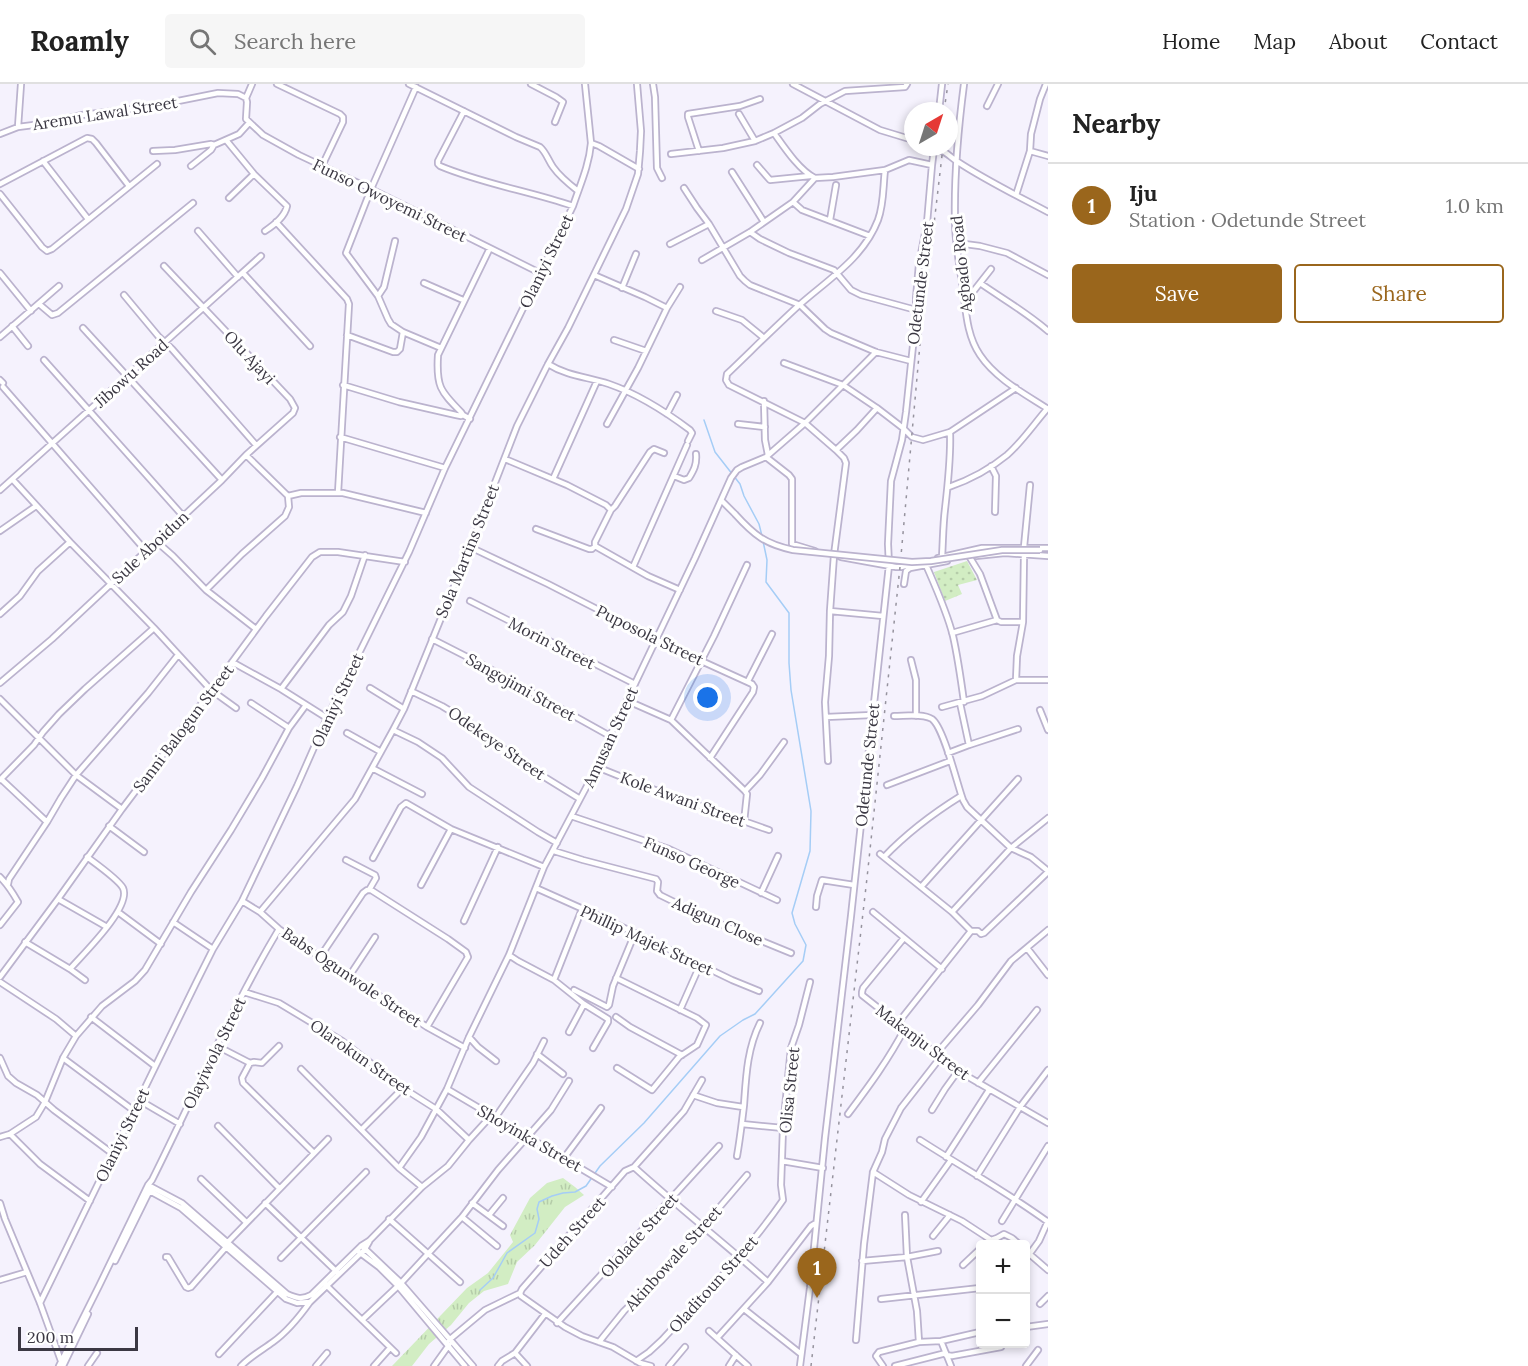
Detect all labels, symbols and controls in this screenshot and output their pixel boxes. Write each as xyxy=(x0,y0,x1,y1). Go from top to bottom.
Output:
search box xyxy=(165,14,585,68)
text: Roamly xyxy=(30,23,129,59)
icon: search xyxy=(186,25,219,58)
text: Search here xyxy=(234,27,356,55)
text: Home xyxy=(1162,28,1220,55)
text: Map xyxy=(1253,28,1296,55)
text: About xyxy=(1329,28,1387,55)
text: Contact xyxy=(1420,28,1498,55)
street label: Aremu Lawal Street xyxy=(30,92,179,134)
north arrow xyxy=(904,102,958,156)
text: Nearby xyxy=(1072,107,1160,140)
street label: Funso Owoyemi Street xyxy=(310,154,471,246)
text: Iju xyxy=(1129,179,1157,207)
text: 1 xyxy=(1087,193,1096,218)
text: 1.0 km xyxy=(1446,193,1504,218)
text: Station · Odetunde Street xyxy=(1129,207,1366,232)
street label: Olaniyi Street xyxy=(515,210,578,311)
street label: Agbado Road xyxy=(946,214,976,314)
street label: Odetunde Street xyxy=(903,219,938,346)
button: Save xyxy=(1072,264,1282,323)
button: Share xyxy=(1294,264,1504,323)
street label: Olu Ajayi xyxy=(220,326,280,388)
street label: Jibowu Road xyxy=(89,334,172,412)
street label: Sola Martins Street xyxy=(431,480,503,621)
street label: Sule Aboidun xyxy=(107,506,193,588)
street label: Puposola Street xyxy=(593,600,708,670)
street label: Morin Street xyxy=(505,613,599,674)
street label: Olaniyi Street xyxy=(306,649,368,750)
street label: Sangojimi Street xyxy=(463,649,580,726)
street label: Sanni Balogun Street xyxy=(128,659,238,796)
street label: Amusan Street xyxy=(578,683,642,791)
your location xyxy=(693,683,722,712)
street label: Odetunde Street xyxy=(851,701,884,828)
street label: Odekeye Street xyxy=(444,702,550,784)
street label: Kole Awani Street xyxy=(618,767,749,831)
street label: Funso George xyxy=(641,832,744,892)
street label: Adigun Close xyxy=(669,892,767,950)
street label: Phillip Majek Street xyxy=(577,900,717,980)
street label: Babs Ogunwole Street xyxy=(278,923,426,1032)
street label: Olayiwola Street xyxy=(178,993,250,1112)
street label: Makanju Street xyxy=(872,1000,975,1084)
street label: Olarokun Street xyxy=(307,1015,416,1100)
street label: Olisa Street xyxy=(775,1045,804,1134)
street label: Olaniyi Street xyxy=(91,1084,154,1185)
street label: Shoyinka Street xyxy=(474,1100,586,1176)
street label: Ololade Street xyxy=(596,1188,683,1281)
street label: Udeh Street xyxy=(535,1192,610,1272)
street label: Akinbowale Street xyxy=(620,1201,726,1316)
street label: Oladitoun Street xyxy=(664,1231,762,1337)
map controls xyxy=(976,1240,1030,1348)
button: + xyxy=(976,1240,1030,1294)
pin: 1 xyxy=(798,1248,836,1298)
button: − xyxy=(976,1294,1030,1348)
scale bar xyxy=(18,1324,138,1352)
text: 200 m xyxy=(27,1327,74,1347)

